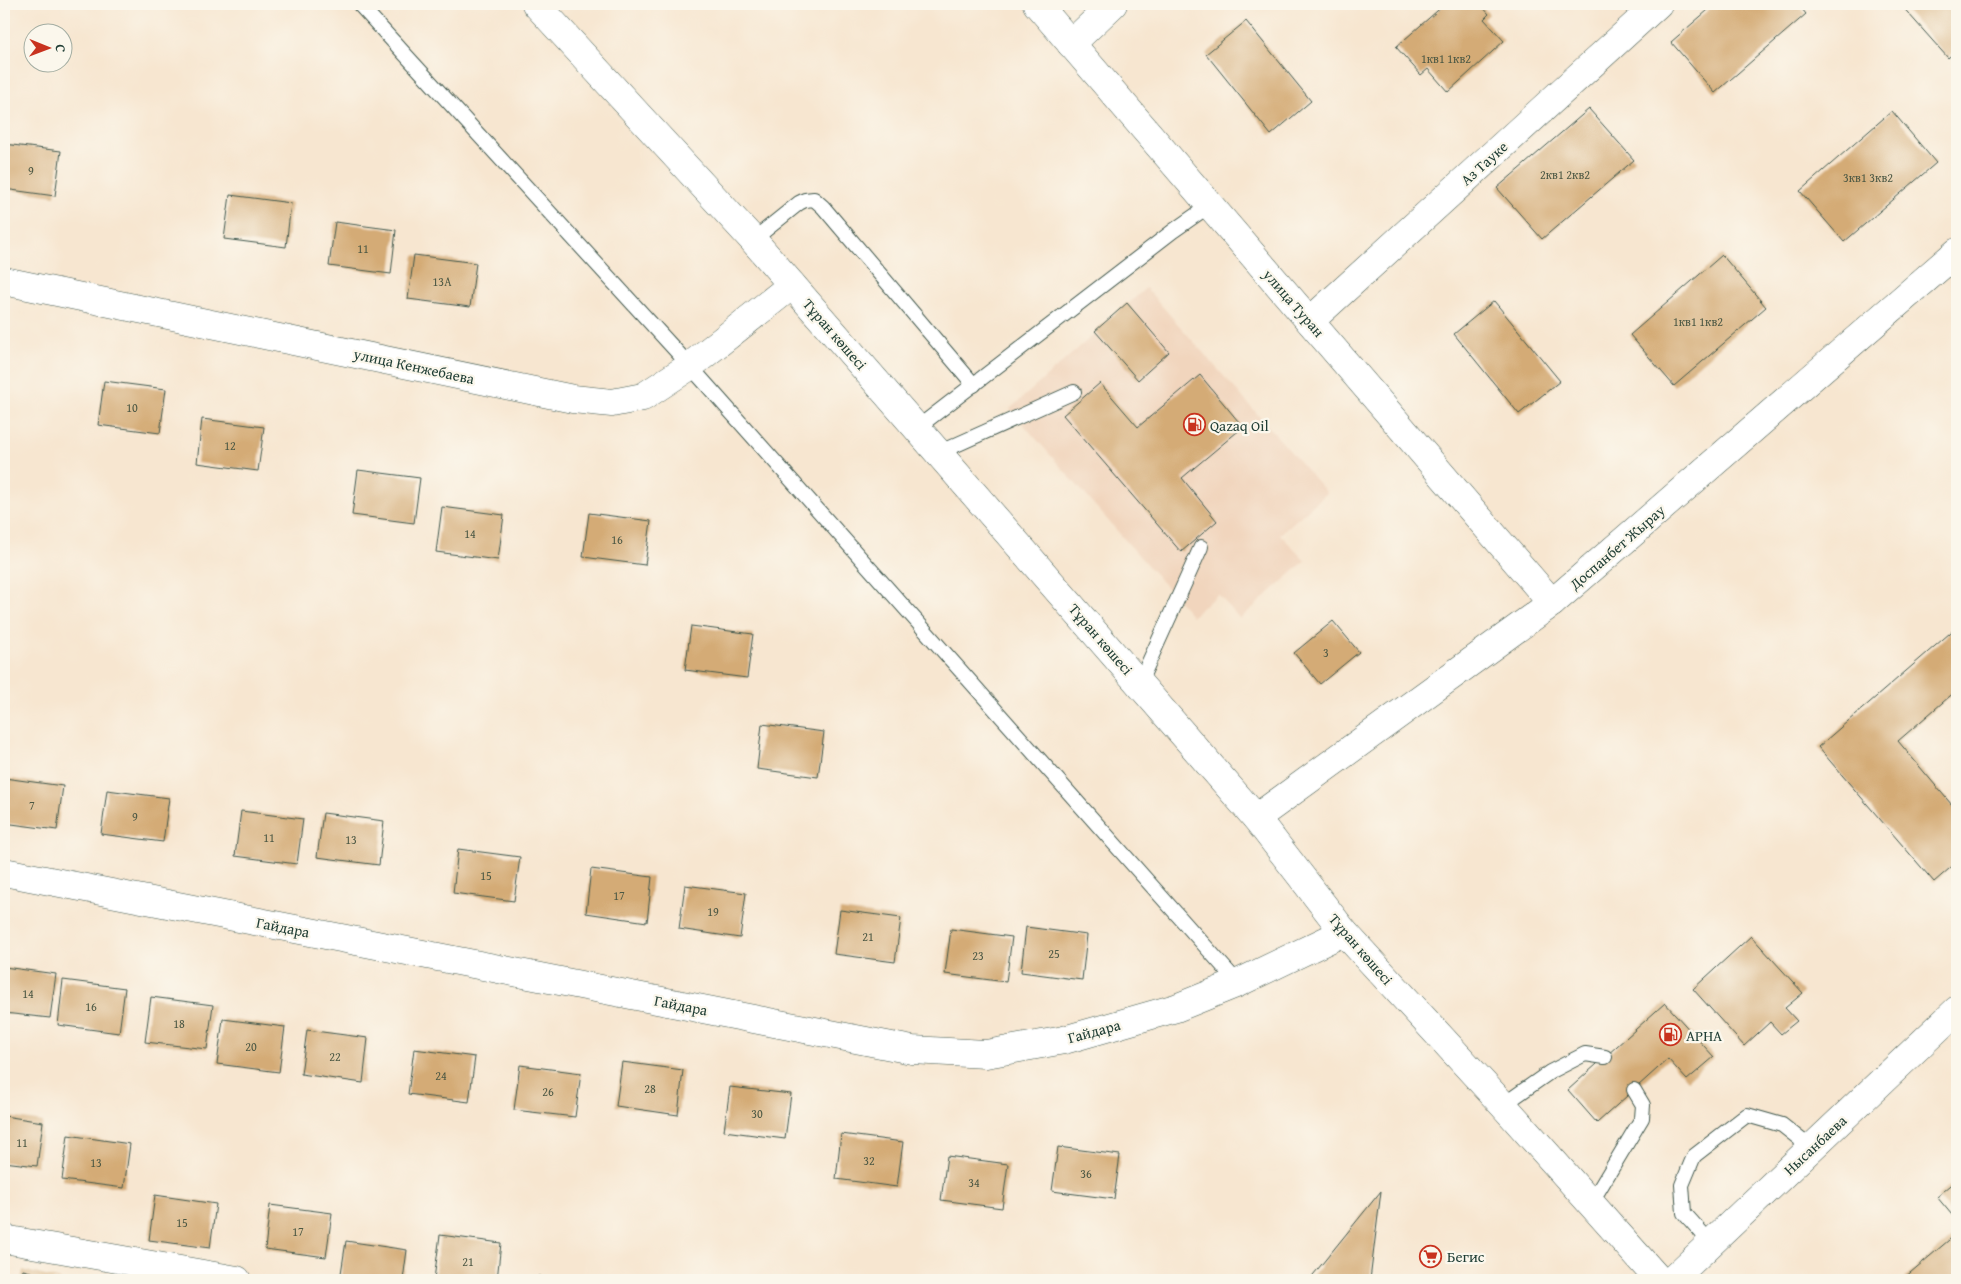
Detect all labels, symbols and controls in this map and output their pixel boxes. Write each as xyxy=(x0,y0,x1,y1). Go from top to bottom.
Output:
north arrow xyxy=(22,22,72,72)
text: С xyxy=(51,44,71,52)
house number: 1кв1 1кв2 xyxy=(1421,50,1471,67)
street label: Аз Тауке xyxy=(1456,136,1512,190)
house number: 9 xyxy=(28,162,34,179)
house number: 2кв1 2кв2 xyxy=(1540,166,1590,183)
house number: 3кв1 3кв2 xyxy=(1843,169,1893,186)
house number: 11 xyxy=(357,240,369,257)
street label: улица Туран xyxy=(1258,264,1330,342)
house number: 13А xyxy=(433,273,452,290)
street label: Тұран көшесі xyxy=(798,294,872,374)
house number: 1кв1 1кв2 xyxy=(1673,313,1723,330)
street label: улица Кенжебаева xyxy=(351,343,477,389)
house number: 10 xyxy=(126,399,138,416)
fuel station icon: Qazaq Oil xyxy=(1182,413,1206,437)
place label: Qazaq Oil xyxy=(1210,415,1269,436)
house number: 12 xyxy=(224,437,236,454)
street label: Доспанбет Жырау xyxy=(1564,499,1670,595)
house number: 14 xyxy=(464,525,476,542)
house number: 16 xyxy=(611,531,623,548)
street label: Тұран көшесі xyxy=(1064,599,1138,679)
house number: 3 xyxy=(1323,644,1329,661)
house number: 7 xyxy=(29,797,35,814)
house number: 9 xyxy=(132,808,138,825)
house number: 11 xyxy=(263,829,275,846)
house number: 13 xyxy=(345,831,357,848)
house number: 15 xyxy=(480,867,492,884)
house number: 17 xyxy=(613,887,625,904)
house number: 19 xyxy=(707,903,719,920)
street label: Тұран көшесі xyxy=(1324,909,1398,989)
street label: Гайдара xyxy=(255,912,312,943)
house number: 21 xyxy=(862,928,874,945)
house number: 25 xyxy=(1048,945,1060,962)
house number: 23 xyxy=(972,947,984,964)
house number: 14 xyxy=(22,985,34,1002)
street label: Гайдара xyxy=(653,990,710,1021)
house number: 16 xyxy=(85,998,97,1015)
street label: Гайдара xyxy=(1065,1014,1124,1048)
house number: 18 xyxy=(173,1015,185,1032)
fuel station icon: АРНА xyxy=(1658,1023,1682,1047)
place label: АРНА xyxy=(1686,1025,1722,1046)
house number: 20 xyxy=(245,1038,257,1055)
house number: 22 xyxy=(329,1048,341,1065)
house number: 24 xyxy=(435,1067,447,1084)
house number: 28 xyxy=(644,1080,656,1097)
house number: 26 xyxy=(542,1083,554,1100)
house number: 30 xyxy=(751,1105,763,1122)
street label: Нысанбаева xyxy=(1779,1110,1852,1180)
house number: 11 xyxy=(16,1134,28,1151)
house number: 32 xyxy=(863,1152,875,1169)
house number: 13 xyxy=(90,1154,102,1171)
house number: 36 xyxy=(1080,1165,1092,1182)
house number: 34 xyxy=(968,1174,980,1191)
house number: 15 xyxy=(176,1214,188,1231)
house number: 17 xyxy=(292,1223,304,1240)
supermarket icon: Бегис xyxy=(1419,1244,1443,1268)
place label: Бегис xyxy=(1447,1246,1485,1267)
house number: 21 xyxy=(462,1253,474,1270)

